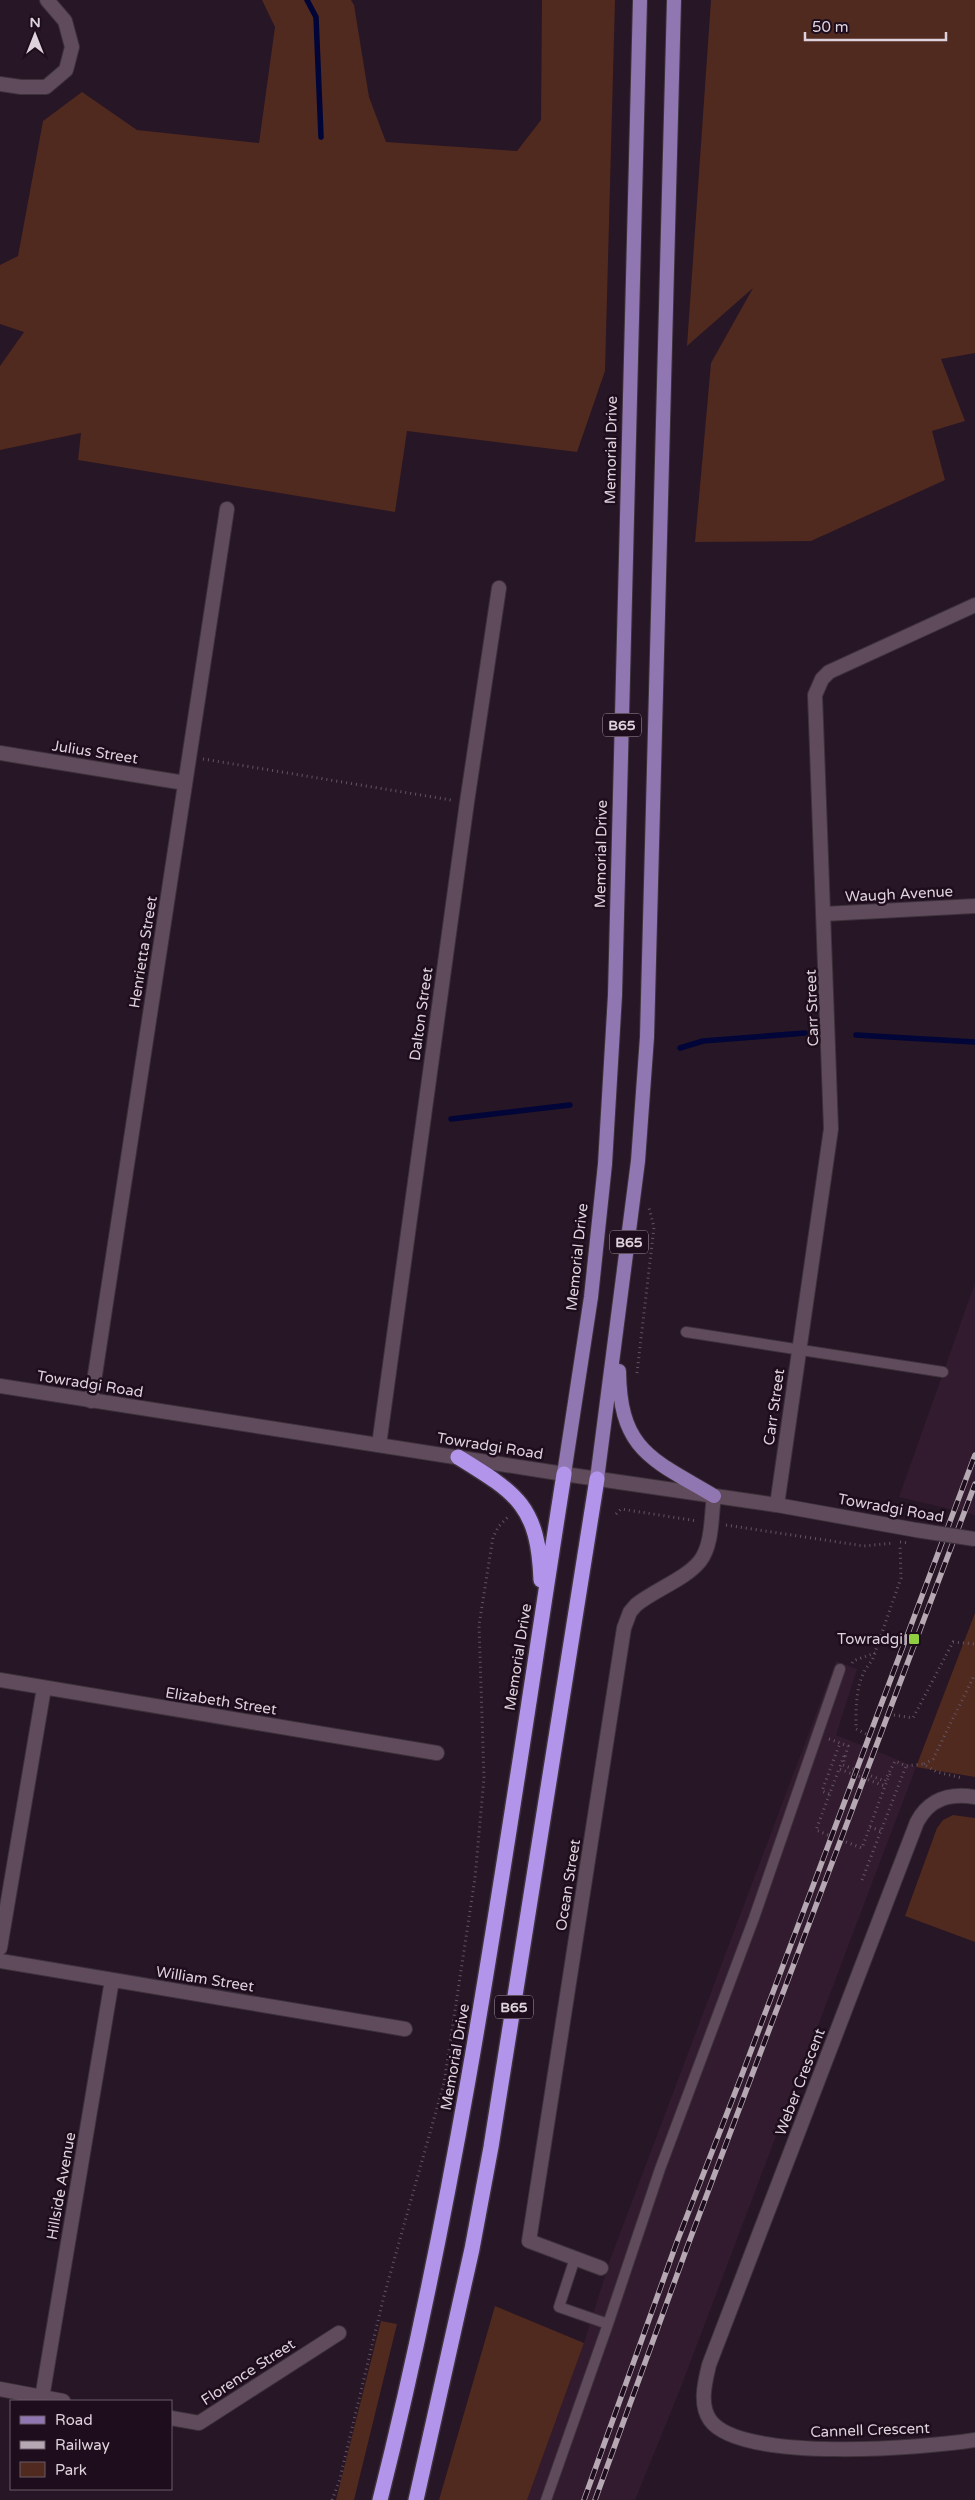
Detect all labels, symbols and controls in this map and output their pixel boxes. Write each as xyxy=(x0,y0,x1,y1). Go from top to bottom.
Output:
north arrow xyxy=(10,10,60,60)
scale bar xyxy=(805,10,946,42)
text: N xyxy=(29,14,41,31)
text: 50 m xyxy=(812,18,849,36)
street label: Memorial Drive xyxy=(601,396,621,504)
road number: B65 xyxy=(603,714,641,736)
street label: Julius Street xyxy=(51,736,139,768)
street label: Memorial Drive xyxy=(591,800,611,908)
street label: Waugh Avenue xyxy=(844,882,954,906)
street label: Henrietta Street xyxy=(125,894,161,1009)
street label: Dalton Street xyxy=(406,966,436,1062)
street label: Carr Street xyxy=(802,969,822,1047)
street label: Memorial Drive xyxy=(562,1202,592,1312)
road number: B65 xyxy=(610,1230,648,1254)
street label: Towradgi Road xyxy=(35,1367,145,1401)
street label: Carr Street xyxy=(760,1367,788,1446)
street label: Towradgi Road xyxy=(435,1429,545,1463)
street label: Towradgi Road xyxy=(836,1490,946,1526)
street label: Memorial Drive xyxy=(501,1602,535,1712)
place label: Towradgi xyxy=(837,1630,903,1648)
marker: Towradgi xyxy=(907,1632,921,1646)
street label: Elizabeth Street xyxy=(164,1683,278,1719)
street label: Ocean Street xyxy=(552,1838,584,1932)
street label: William Street xyxy=(155,1962,256,1996)
road number: B65 xyxy=(495,1995,533,2018)
street label: Memorial Drive xyxy=(437,2002,473,2112)
street label: Weber Crescent xyxy=(771,2026,829,2138)
street label: Hillside Avenue xyxy=(43,2131,79,2241)
street label: Florence Street xyxy=(198,2335,299,2409)
legend xyxy=(10,2400,172,2490)
text: Road xyxy=(55,2411,93,2429)
street label: Cannell Crescent xyxy=(810,2419,930,2441)
text: Railway xyxy=(55,2436,110,2454)
text: Park xyxy=(55,2461,87,2479)

